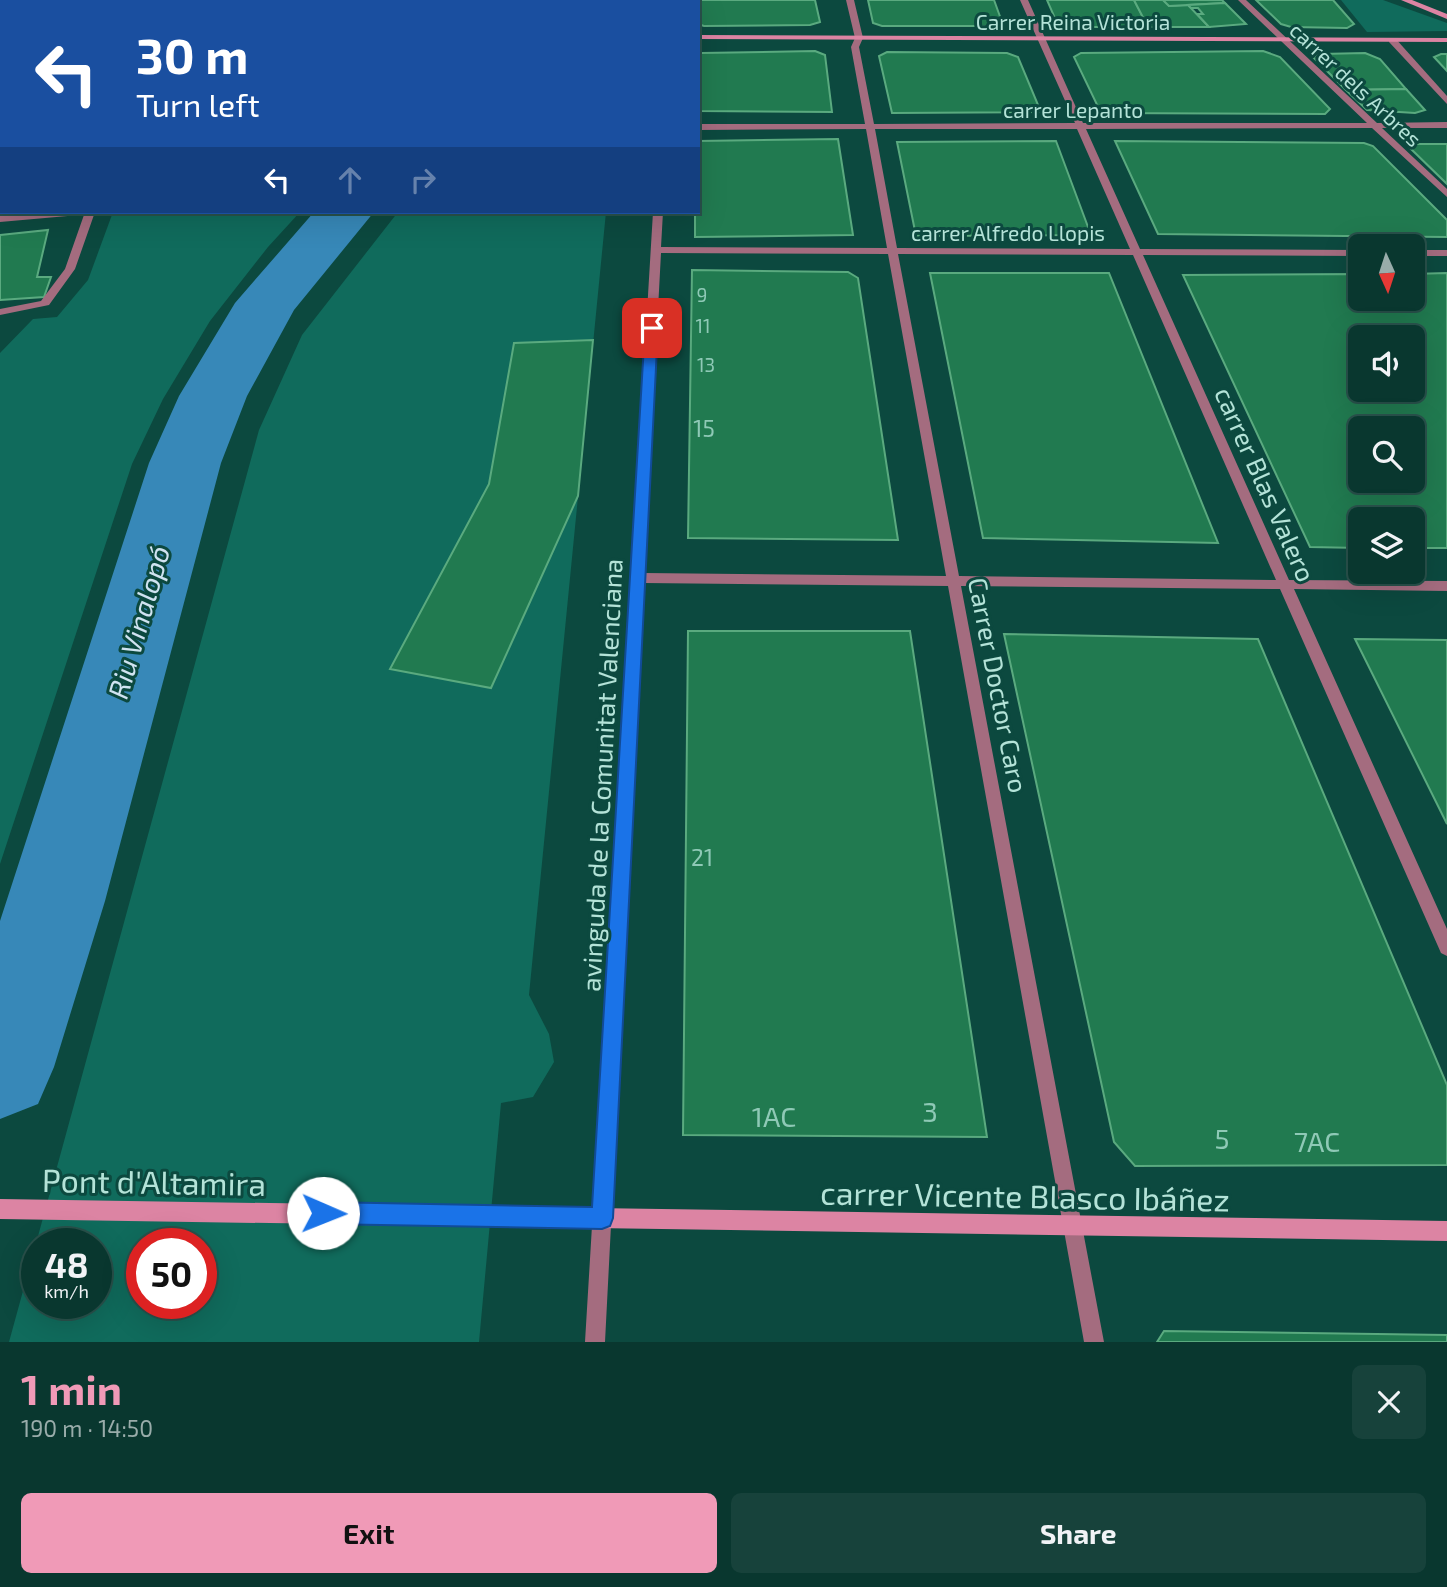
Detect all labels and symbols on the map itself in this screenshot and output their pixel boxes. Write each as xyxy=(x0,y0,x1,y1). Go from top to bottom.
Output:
street label: Carrer Reina Victoria xyxy=(976,9,1170,34)
street label: carrer dels Arbres xyxy=(1285,17,1427,151)
street label: carrer Lepanto xyxy=(1003,97,1143,122)
street label: carrer Alfredo Llopis xyxy=(911,220,1105,245)
north arrow xyxy=(1348,234,1424,312)
house number: 9 xyxy=(697,283,707,306)
pin xyxy=(622,298,682,358)
house number: 11 xyxy=(695,314,711,337)
house number: 13 xyxy=(697,353,715,376)
street label: carrer Blas Valero xyxy=(1209,382,1323,586)
house number: 15 xyxy=(693,414,715,442)
water label: Riu Vinalopó xyxy=(100,542,176,702)
street label: avinguda de la Comunitat Valenciana xyxy=(574,558,628,992)
street label: Carrer Doctor Caro xyxy=(963,575,1035,795)
house number: 21 xyxy=(691,843,713,871)
house number: 3 xyxy=(922,1094,938,1128)
house number: 1AC xyxy=(752,1099,796,1133)
house number: 5 xyxy=(1214,1121,1230,1155)
house number: 7AC xyxy=(1294,1124,1340,1158)
street label: Pont d'Altamira xyxy=(42,1160,266,1202)
street label: carrer Vicente Blasco Ibáñez xyxy=(820,1172,1230,1218)
position arrow xyxy=(286,1176,360,1250)
speed limit sign: 50 xyxy=(126,1228,217,1319)

